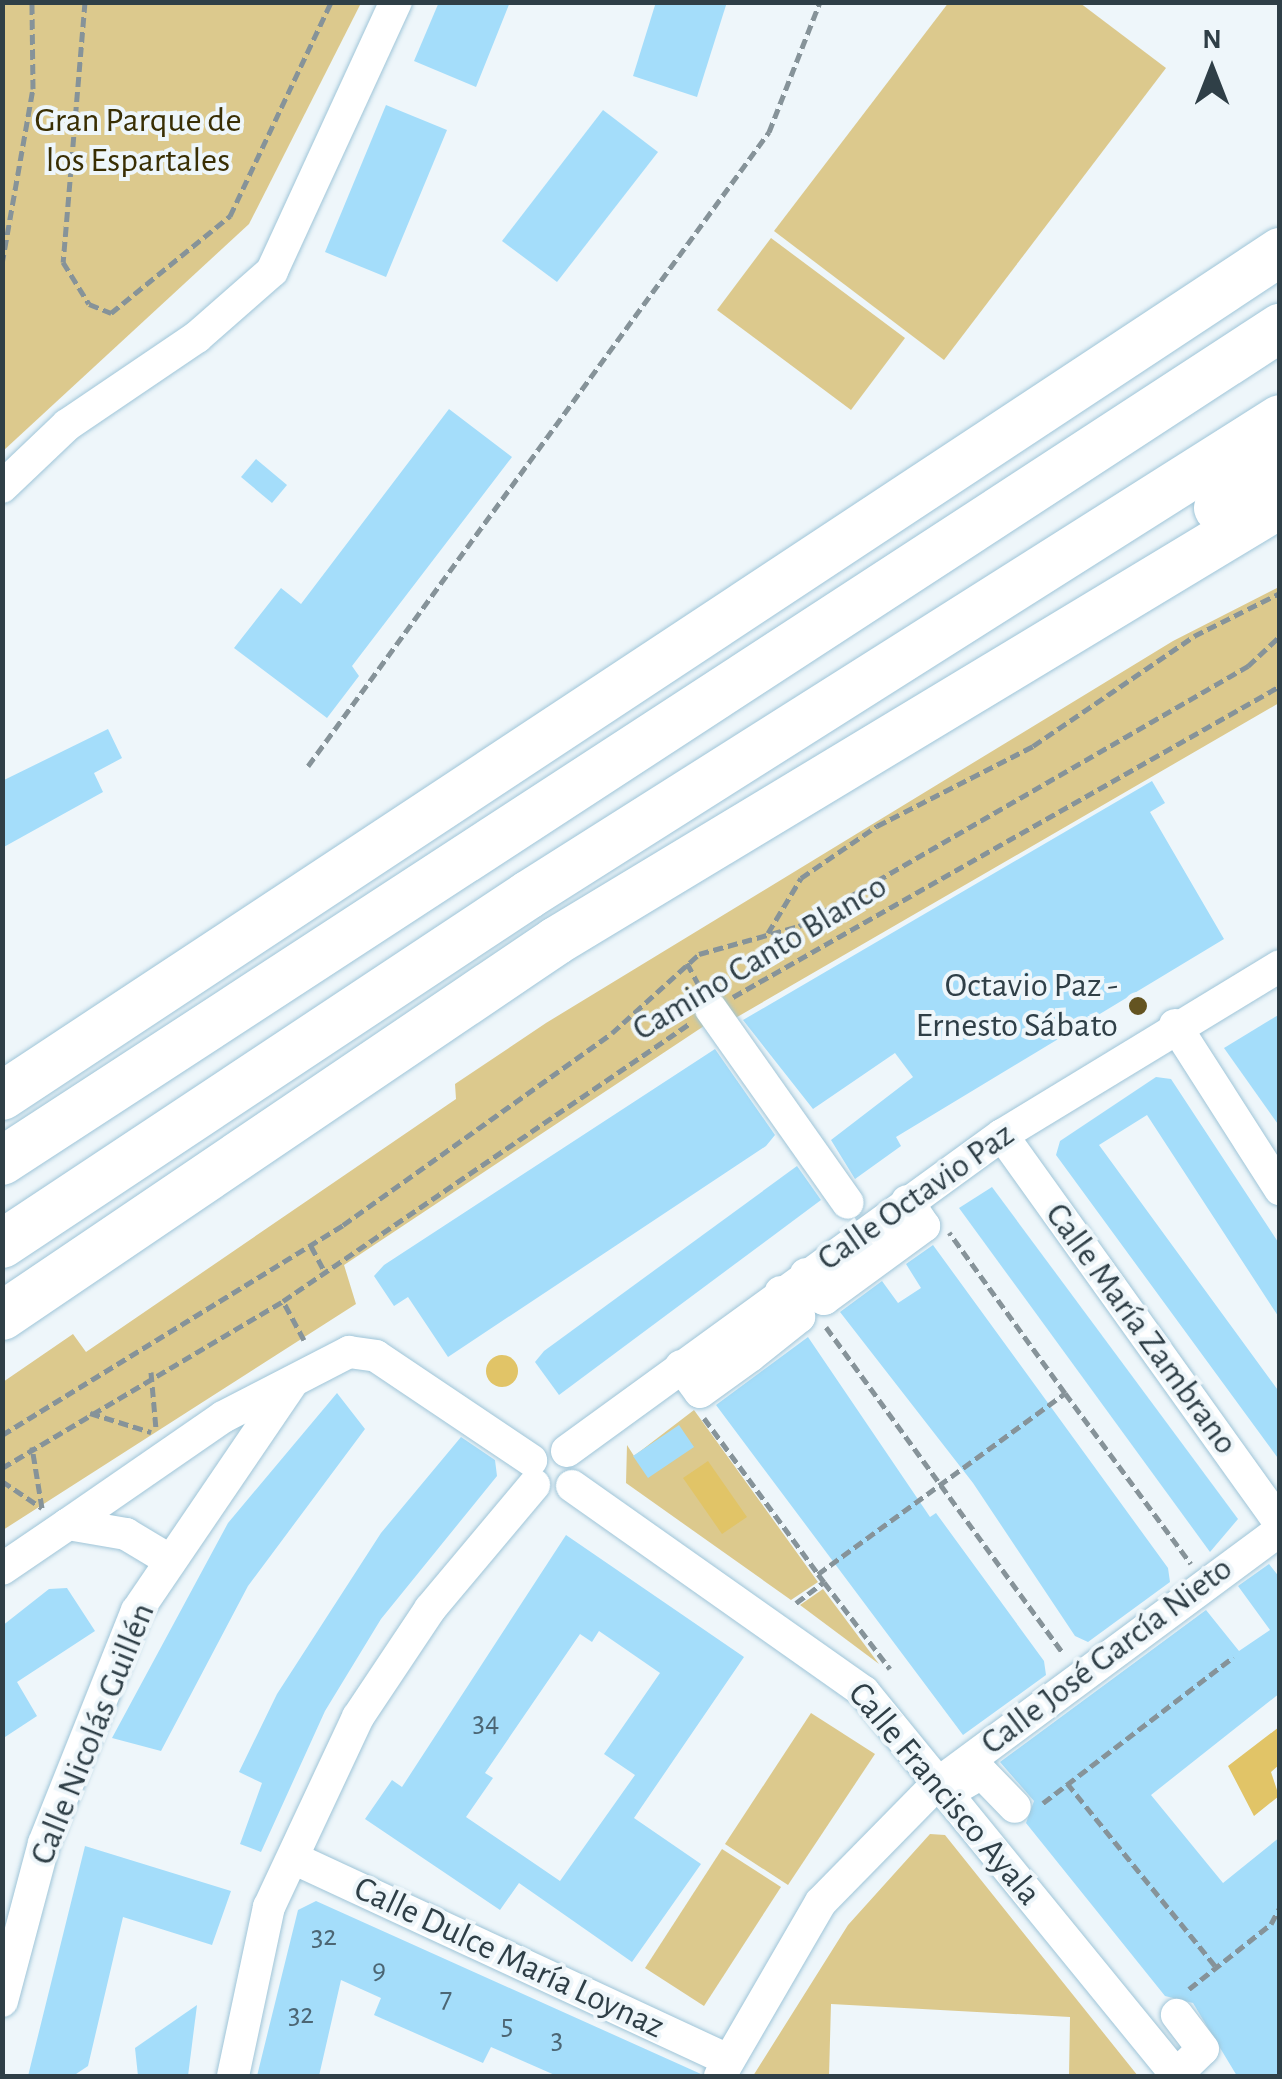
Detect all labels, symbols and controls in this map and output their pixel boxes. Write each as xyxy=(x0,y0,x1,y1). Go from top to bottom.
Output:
north arrow xyxy=(1162,20,1262,120)
text: N xyxy=(1202,26,1222,54)
park label: Gran Parque de los Espartales xyxy=(34,100,242,182)
street label: Camino Canto Blanco xyxy=(625,866,895,1050)
place label: Octavio Paz - Ernesto Sábato xyxy=(915,965,1118,1047)
marker: Octavio Paz - Ernesto Sábato xyxy=(1127,995,1149,1017)
street label: Calle Octavio Paz xyxy=(810,1114,1022,1280)
street label: Calle María Zambrano xyxy=(1036,1195,1246,1463)
street label: Calle José García Nieto xyxy=(973,1548,1241,1764)
street label: Calle Nicolás Guillén xyxy=(21,1597,165,1871)
street label: Calle Francisco Ayala xyxy=(838,1674,1050,1914)
house number: 34 xyxy=(473,1704,499,1740)
street label: Calle Dulce María Loynaz xyxy=(347,1868,671,2048)
house number: 32 xyxy=(311,1918,337,1954)
house number: 9 xyxy=(372,1952,386,1988)
house number: 7 xyxy=(440,1980,452,2016)
house number: 32 xyxy=(288,1996,314,2032)
house number: 5 xyxy=(501,2007,513,2043)
house number: 3 xyxy=(551,2021,563,2057)

